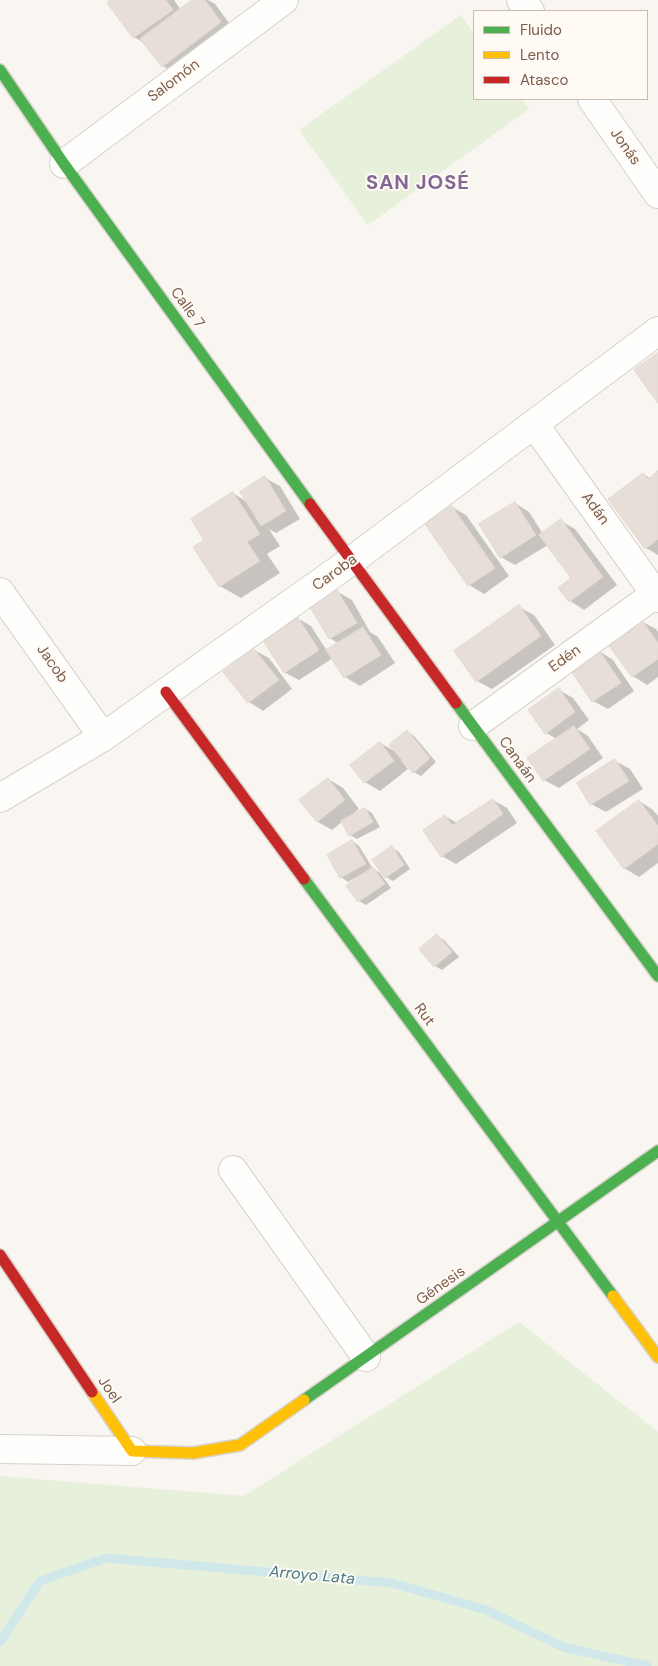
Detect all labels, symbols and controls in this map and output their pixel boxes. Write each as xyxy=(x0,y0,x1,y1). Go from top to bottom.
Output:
legend xyxy=(473,10,648,100)
text: Fluido xyxy=(520,20,562,40)
text: Lento xyxy=(520,45,559,65)
street label: Salomón xyxy=(145,56,203,106)
text: Atasco xyxy=(520,70,568,90)
street label: Jonás xyxy=(606,125,644,169)
district label: SAN JOSÉ xyxy=(365,172,471,196)
street label: Calle 7 xyxy=(166,284,208,332)
street label: Adán xyxy=(577,489,613,529)
street label: Caroba xyxy=(309,551,361,595)
street label: Jacob xyxy=(32,641,72,687)
street label: Edén xyxy=(546,641,584,677)
street label: Canaán xyxy=(494,733,540,787)
street label: Rut xyxy=(410,1000,438,1030)
street label: Génesis xyxy=(413,1263,469,1309)
street label: Joel xyxy=(94,1373,124,1407)
water label: Arroyo Lata xyxy=(268,1563,356,1589)

